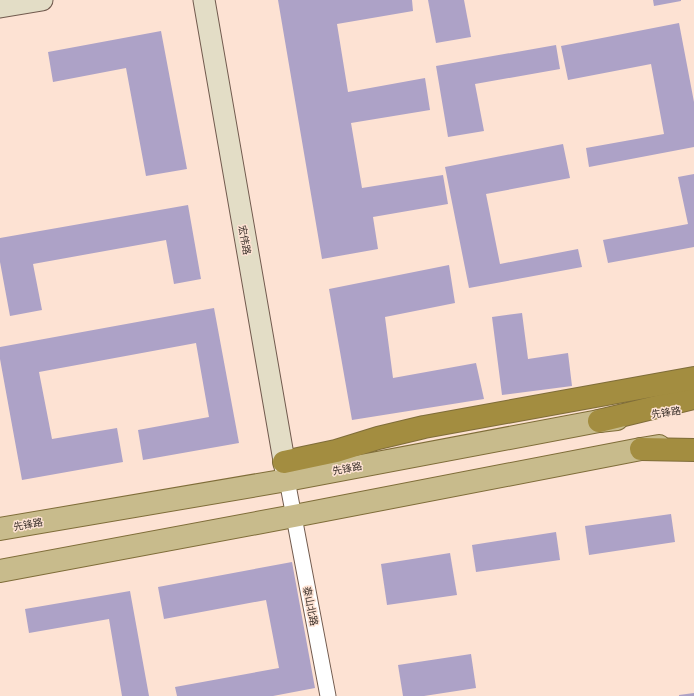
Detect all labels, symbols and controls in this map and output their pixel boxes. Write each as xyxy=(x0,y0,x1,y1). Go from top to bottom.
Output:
street label: 宏伟路 xyxy=(236,224,254,256)
street label: 先锋路 xyxy=(650,404,682,421)
street label: 先锋路 xyxy=(331,459,363,478)
street label: 先锋路 xyxy=(12,515,44,533)
street label: 泰山北路 xyxy=(300,585,321,627)

